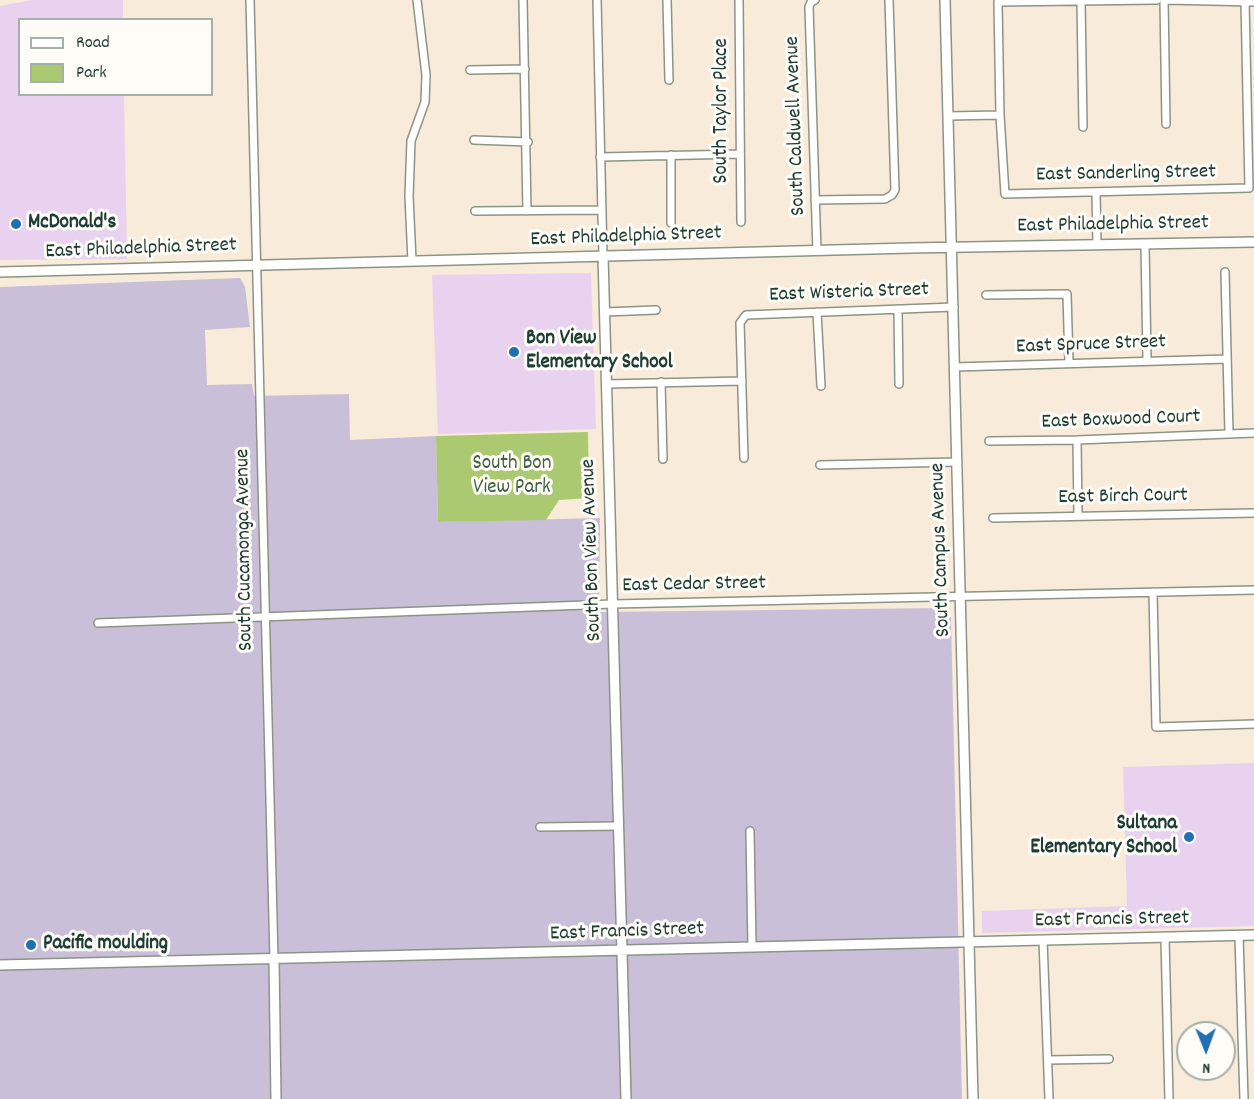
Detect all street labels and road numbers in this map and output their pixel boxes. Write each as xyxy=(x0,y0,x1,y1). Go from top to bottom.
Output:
street label: South Caldwell Avenue xyxy=(781,36,813,216)
street label: South Taylor Place xyxy=(710,38,736,184)
street label: East Sanderling Street xyxy=(1036,161,1216,189)
street label: East Philadelphia Street xyxy=(1017,212,1209,240)
street label: East Philadelphia Street xyxy=(530,222,722,254)
street label: East Philadelphia Street xyxy=(45,234,237,266)
street label: East Wisteria Street xyxy=(769,279,929,309)
street label: East Spruce Street xyxy=(1016,331,1166,361)
street label: East Boxwood Court xyxy=(1041,406,1201,436)
street label: South Cucamonga Avenue xyxy=(232,449,260,651)
street label: South Bon View Avenue xyxy=(577,458,609,642)
street label: South Campus Avenue xyxy=(926,462,958,638)
street label: East Birch Court xyxy=(1058,484,1188,512)
street label: East Cedar Street xyxy=(622,572,766,600)
street label: East Francis Street xyxy=(1035,907,1189,935)
street label: East Francis Street xyxy=(549,918,705,948)

